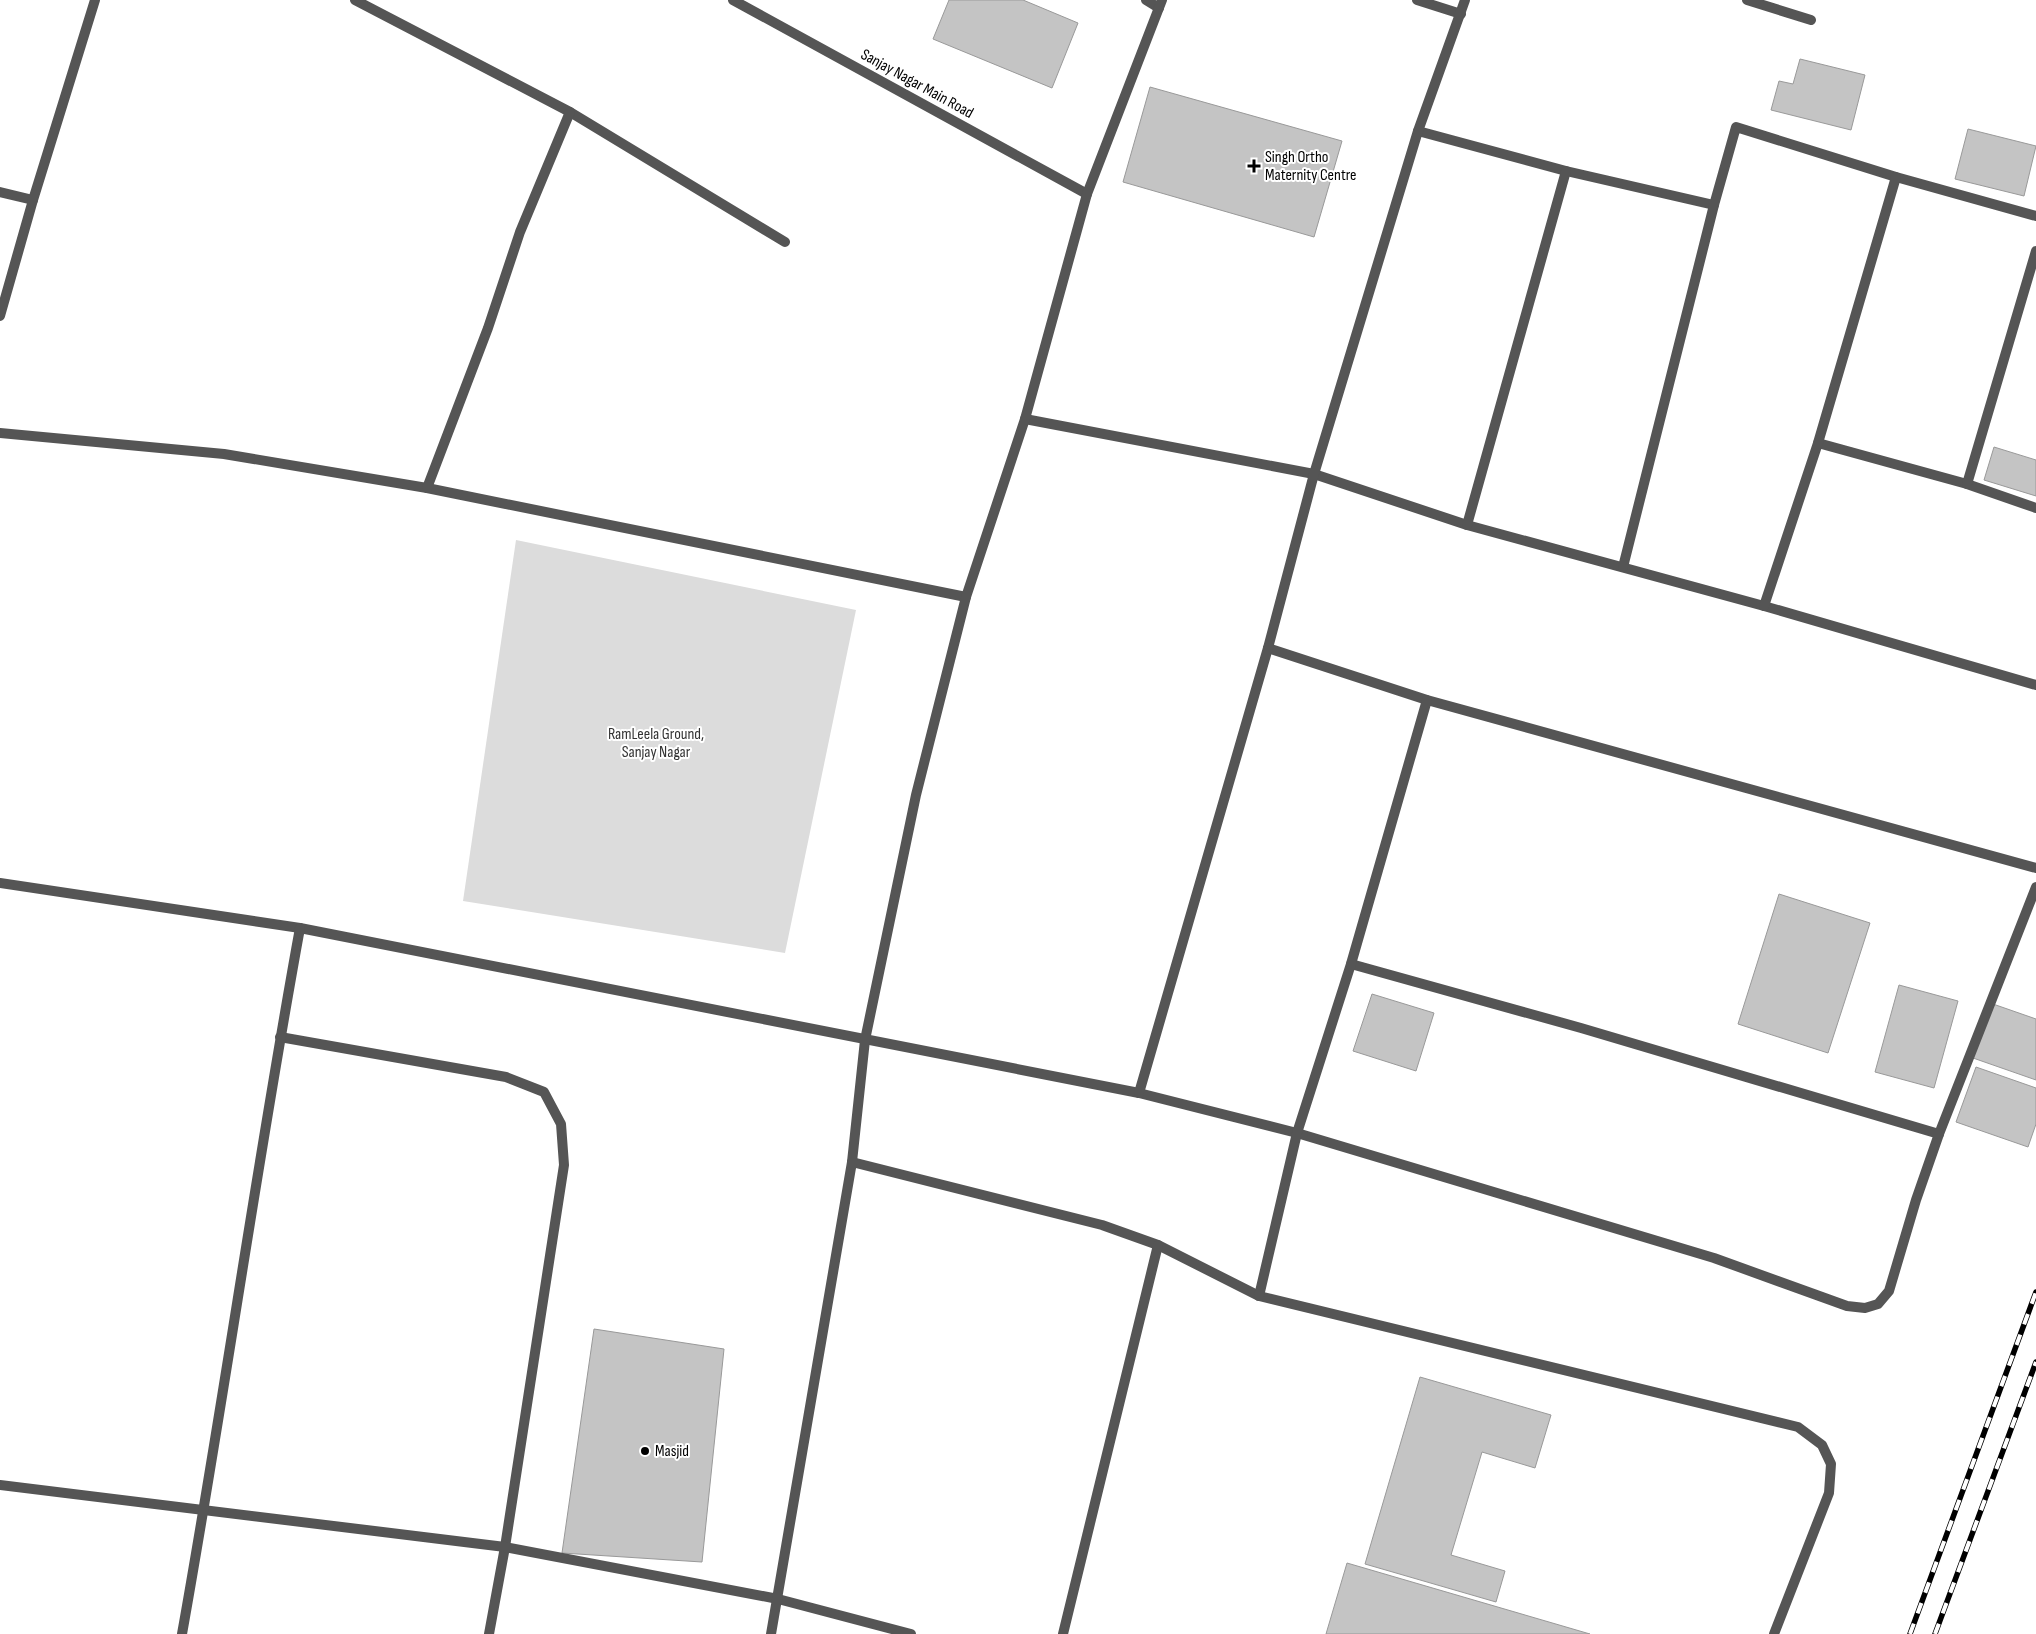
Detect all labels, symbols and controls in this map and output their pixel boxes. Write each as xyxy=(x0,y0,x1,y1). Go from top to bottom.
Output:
street label: Sanjay Nagar Main Road xyxy=(857,45,977,123)
place label: Singh Ortho Maternity Centre xyxy=(1265,148,1357,185)
marker: Singh Ortho Maternity Centre xyxy=(1247,159,1261,173)
park label: RamLeela Ground, Sanjay Nagar xyxy=(608,725,704,762)
place label: Masjid xyxy=(655,1442,689,1461)
marker: Masjid xyxy=(639,1445,651,1457)

